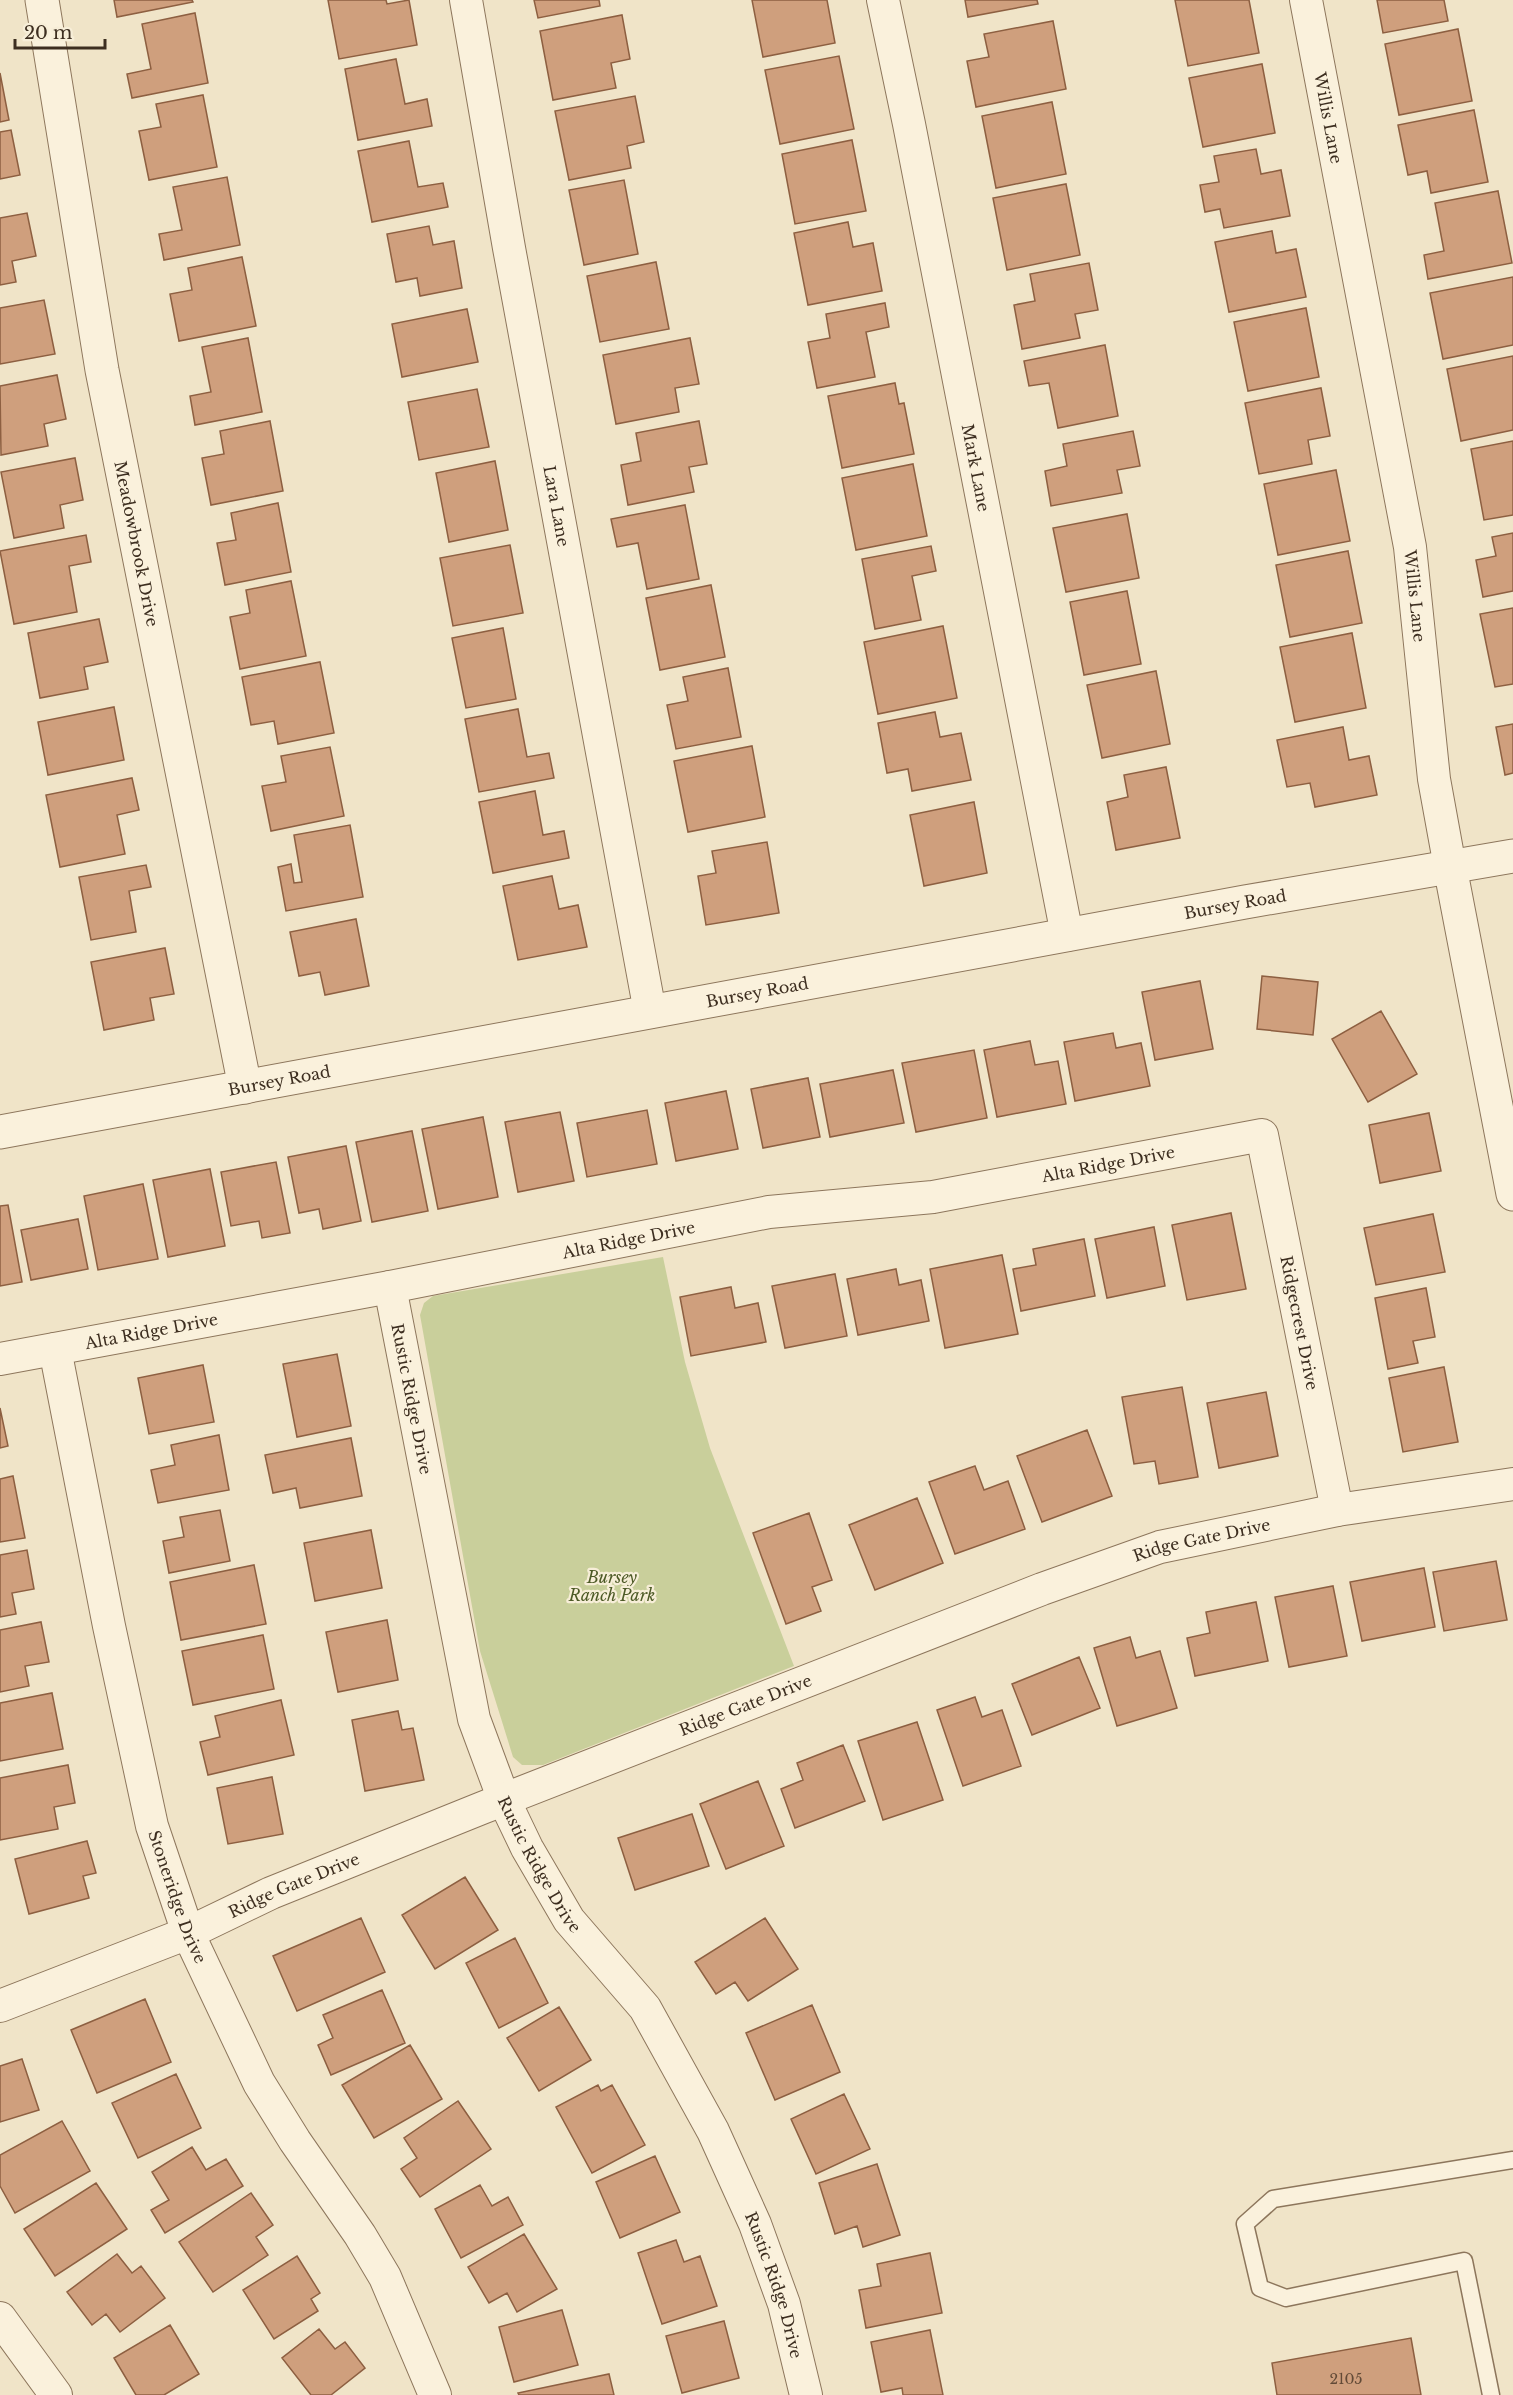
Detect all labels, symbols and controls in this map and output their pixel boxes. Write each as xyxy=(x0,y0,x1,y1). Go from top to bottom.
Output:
scale bar xyxy=(15,12,105,50)
text: 20 m xyxy=(24,22,72,44)
street label: Willis Lane xyxy=(1310,70,1347,165)
street label: Mark Lane xyxy=(958,422,994,513)
street label: Meadowbrook Drive xyxy=(110,459,163,628)
street label: Lara Lane xyxy=(539,464,574,548)
street label: Willis Lane xyxy=(1400,548,1430,643)
street label: Bursey Road xyxy=(1182,885,1288,923)
street label: Bursey Road xyxy=(704,973,810,1011)
street label: Bursey Road xyxy=(226,1061,332,1100)
street label: Alta Ridge Drive xyxy=(1039,1142,1176,1186)
street label: Alta Ridge Drive xyxy=(560,1217,697,1263)
street label: Ridgecrest Drive xyxy=(1276,1254,1323,1392)
street label: Alta Ridge Drive xyxy=(82,1309,220,1353)
street label: Rustic Ridge Drive xyxy=(387,1322,436,1476)
street label: Ridge Gate Drive xyxy=(1130,1514,1272,1566)
park label: Bursey Ranch Park xyxy=(568,1567,655,1605)
street label: Ridge Gate Drive xyxy=(676,1670,814,1740)
street label: Rustic Ridge Drive xyxy=(494,1793,585,1937)
street label: Stoneridge Drive xyxy=(144,1828,211,1966)
street label: Ridge Gate Drive xyxy=(225,1848,362,1922)
street label: Rustic Ridge Drive xyxy=(741,2208,807,2360)
house number: 2105 xyxy=(1330,2370,1362,2388)

